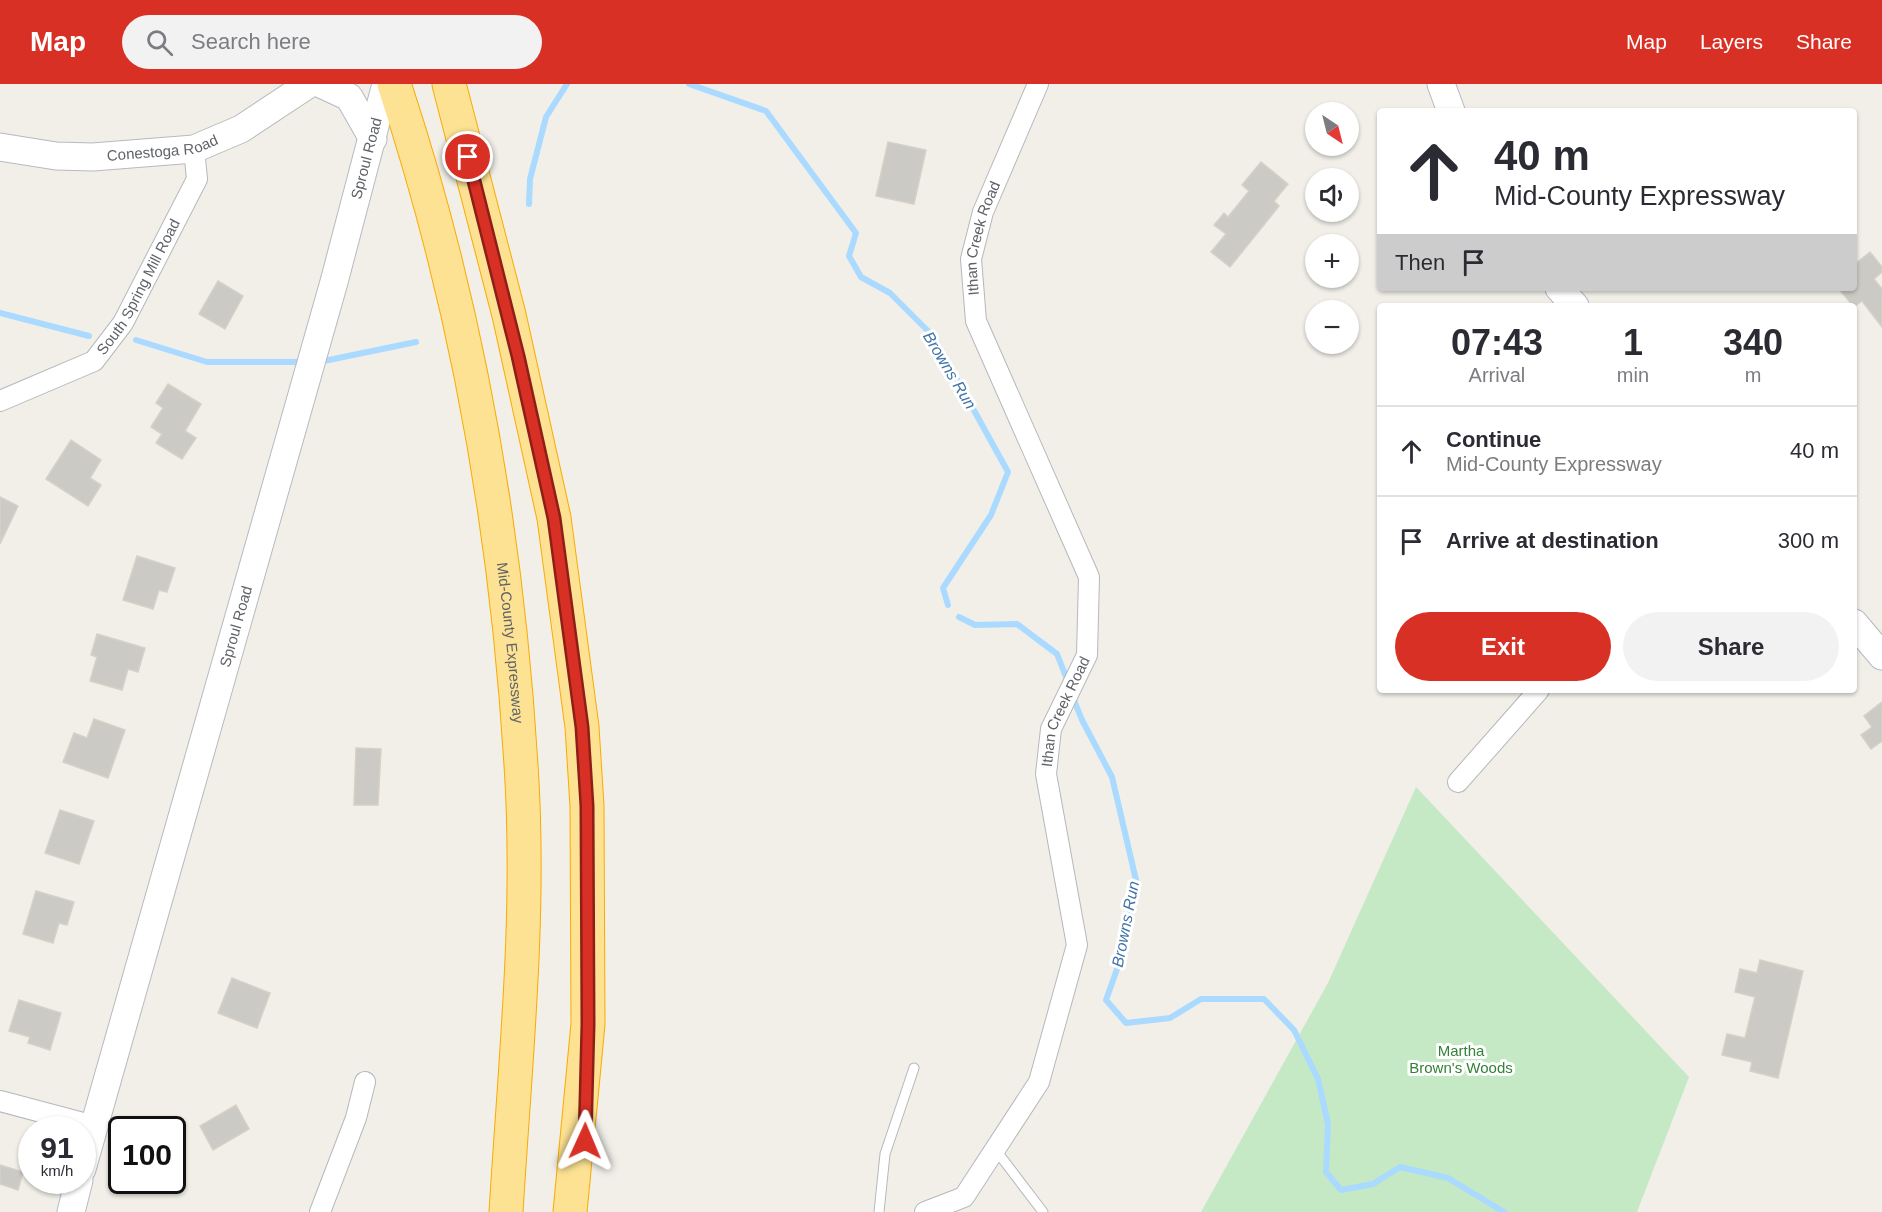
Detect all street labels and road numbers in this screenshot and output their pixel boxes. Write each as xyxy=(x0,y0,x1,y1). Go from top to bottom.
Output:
street label: Sproul Road xyxy=(347,116,385,201)
street label: Conestoga Road xyxy=(106,131,220,164)
street label: Ithan Creek Road xyxy=(962,178,1003,296)
street label: South Spring Mill Road xyxy=(93,216,183,358)
street label: Mid-County Expressway xyxy=(494,561,527,724)
street label: Sproul Road xyxy=(216,584,255,669)
street label: Ithan Creek Road xyxy=(1038,654,1093,768)

